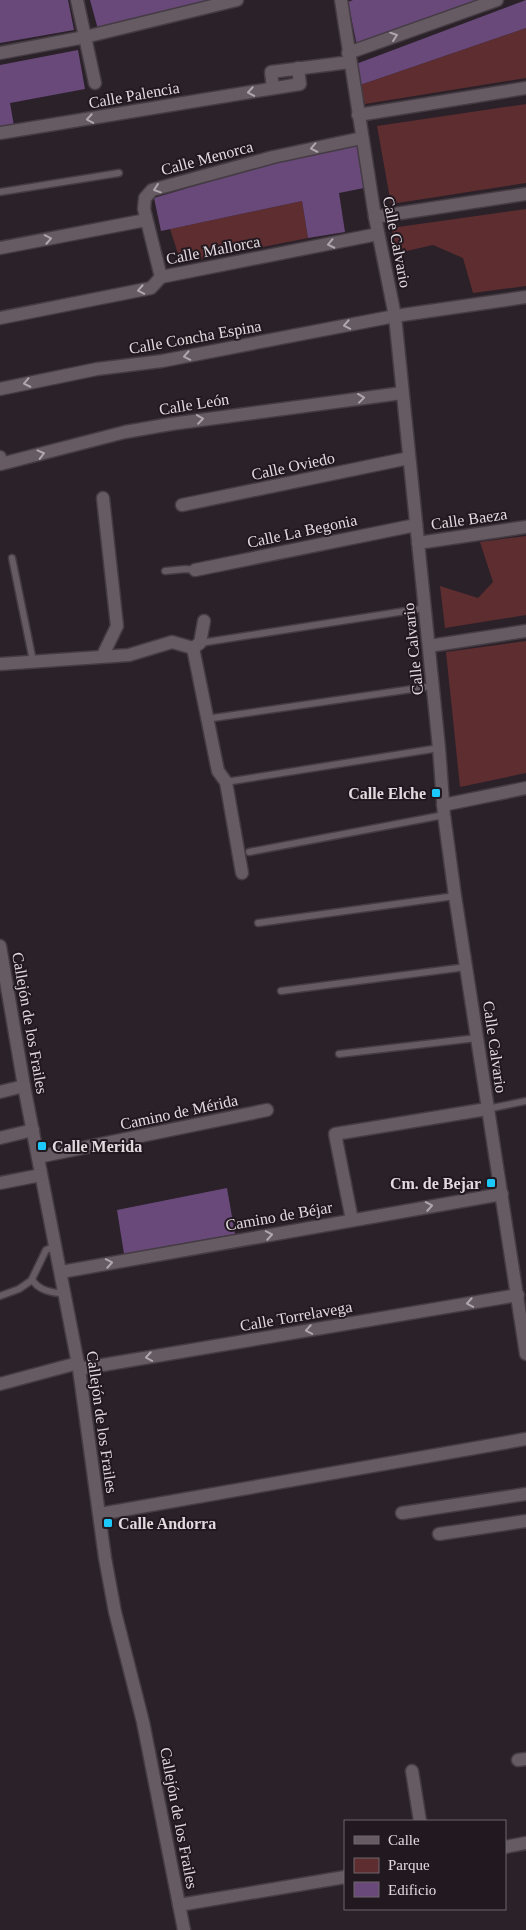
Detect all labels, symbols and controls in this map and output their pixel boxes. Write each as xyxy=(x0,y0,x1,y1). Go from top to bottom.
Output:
one-way arrow xyxy=(389,32,398,42)
street label: Calle Palencia xyxy=(87,79,181,111)
one-way arrow xyxy=(246,86,255,96)
one-way arrow xyxy=(86,114,95,124)
street label: Calle Menorca xyxy=(159,138,255,178)
one-way arrow xyxy=(310,142,319,153)
one-way arrow xyxy=(153,184,162,194)
street label: Calle Calvario xyxy=(380,195,414,289)
street label: Calle Mallorca xyxy=(164,233,262,267)
one-way arrow xyxy=(43,234,52,245)
one-way arrow xyxy=(326,238,335,248)
one-way arrow xyxy=(137,284,146,295)
street label: Calle Concha Espina xyxy=(127,317,263,358)
one-way arrow xyxy=(342,320,351,330)
one-way arrow xyxy=(183,351,192,361)
one-way arrow xyxy=(23,377,31,388)
street label: Calle León xyxy=(158,390,230,418)
one-way arrow xyxy=(357,393,365,404)
one-way arrow xyxy=(195,415,204,425)
one-way arrow xyxy=(37,449,46,460)
street label: Calle Oviedo xyxy=(250,449,336,483)
street label: Calle Baeza xyxy=(430,505,508,533)
street label: Calle La Begonia xyxy=(245,511,359,552)
street label: Calle Calvario xyxy=(400,602,426,696)
place label: Calle Elche xyxy=(348,785,426,802)
marker: Calle Elche xyxy=(430,787,442,799)
street label: Callejón de los Frailes xyxy=(8,951,51,1095)
street label: Calle Calvario xyxy=(480,1000,510,1094)
street label: Camino de Mérida xyxy=(119,1091,239,1133)
place label: Calle Merida xyxy=(52,1138,142,1155)
marker: Calle Merida xyxy=(36,1140,48,1152)
place label: Cm. de Bejar xyxy=(390,1175,481,1193)
marker: Cm. de Bejar xyxy=(485,1177,497,1189)
street label: Camino de Béjar xyxy=(224,1198,335,1235)
one-way arrow xyxy=(425,1202,434,1212)
one-way arrow xyxy=(265,1230,274,1240)
one-way arrow xyxy=(105,1258,114,1269)
one-way arrow xyxy=(465,1297,473,1308)
street label: Calle Torrelavega xyxy=(239,1298,354,1335)
one-way arrow xyxy=(305,1325,314,1335)
street label: Callejón de los Frailes xyxy=(83,1350,120,1494)
one-way arrow xyxy=(145,1352,154,1362)
place label: Calle Andorra xyxy=(118,1515,216,1532)
marker: Calle Andorra xyxy=(102,1517,114,1529)
street label: Callejón de los Frailes xyxy=(156,1746,201,1890)
legend xyxy=(344,1820,506,1910)
text: Calle xyxy=(388,1832,420,1848)
text: Parque xyxy=(388,1857,430,1873)
text: Edificio xyxy=(388,1882,436,1898)

